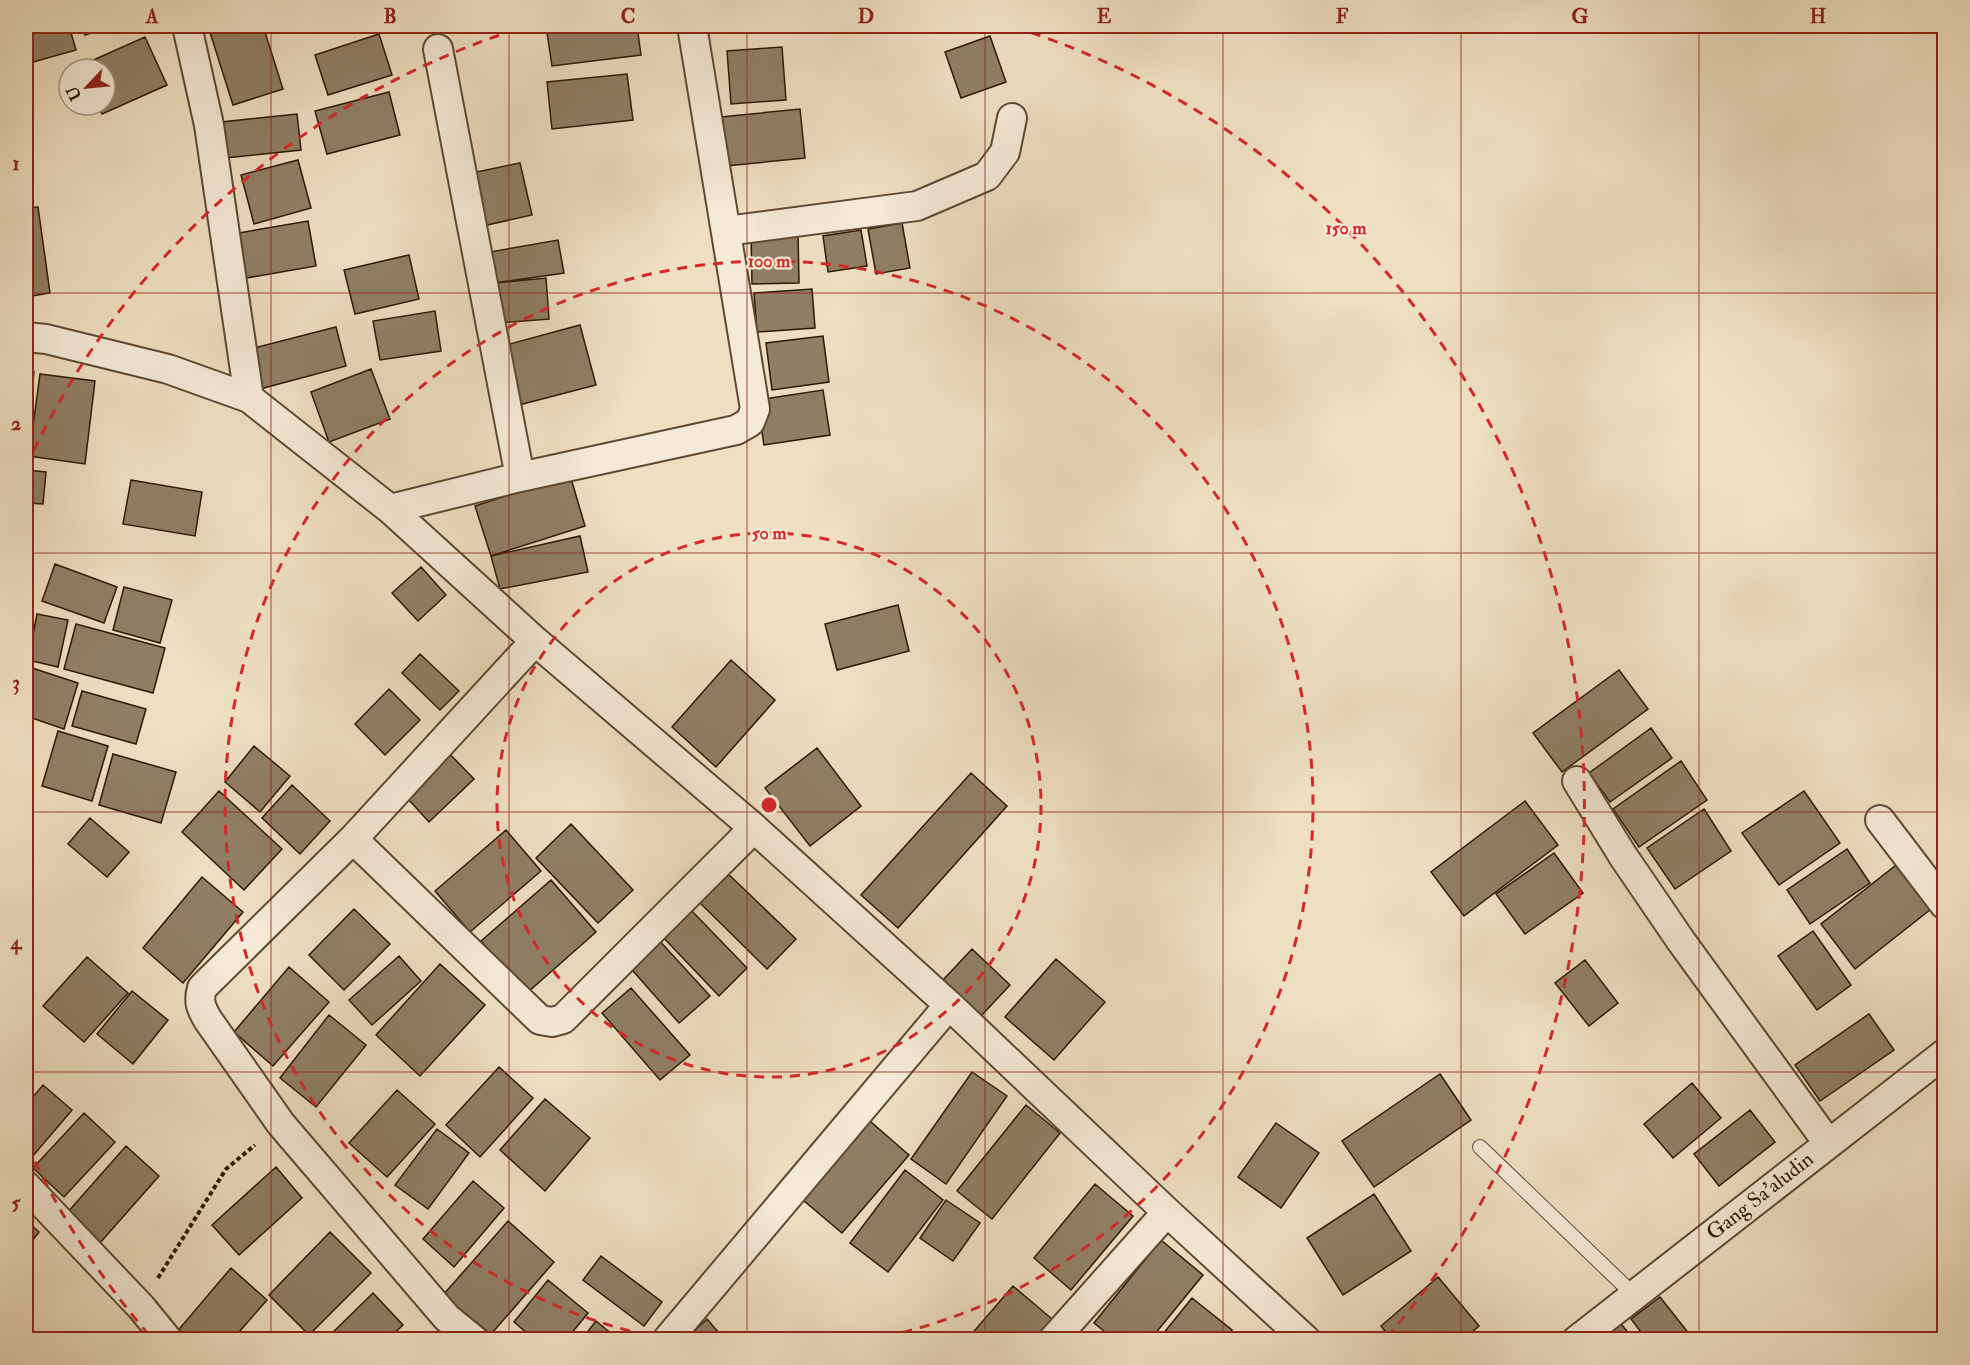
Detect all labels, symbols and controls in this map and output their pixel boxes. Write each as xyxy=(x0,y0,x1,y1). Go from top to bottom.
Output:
text: A xyxy=(145,4,159,29)
text: B xyxy=(383,4,397,29)
text: C xyxy=(621,4,635,29)
text: D xyxy=(858,4,874,29)
text: E xyxy=(1097,4,1112,29)
text: F xyxy=(1336,4,1349,29)
text: G xyxy=(1572,4,1589,29)
text: H xyxy=(1810,4,1826,29)
north arrow xyxy=(57,57,117,117)
text: U xyxy=(62,82,86,104)
text: 1 xyxy=(12,151,20,176)
text: 150 m xyxy=(1325,217,1368,240)
text: 100 m xyxy=(748,250,791,273)
text: 2 xyxy=(11,411,21,436)
text: 50 m xyxy=(752,522,787,545)
text: 3 xyxy=(12,670,20,695)
centre of rings xyxy=(759,795,779,815)
text: 4 xyxy=(10,930,23,955)
street label: Gang Sa'aludin xyxy=(1701,1146,1819,1246)
text: 5 xyxy=(12,1190,22,1215)

